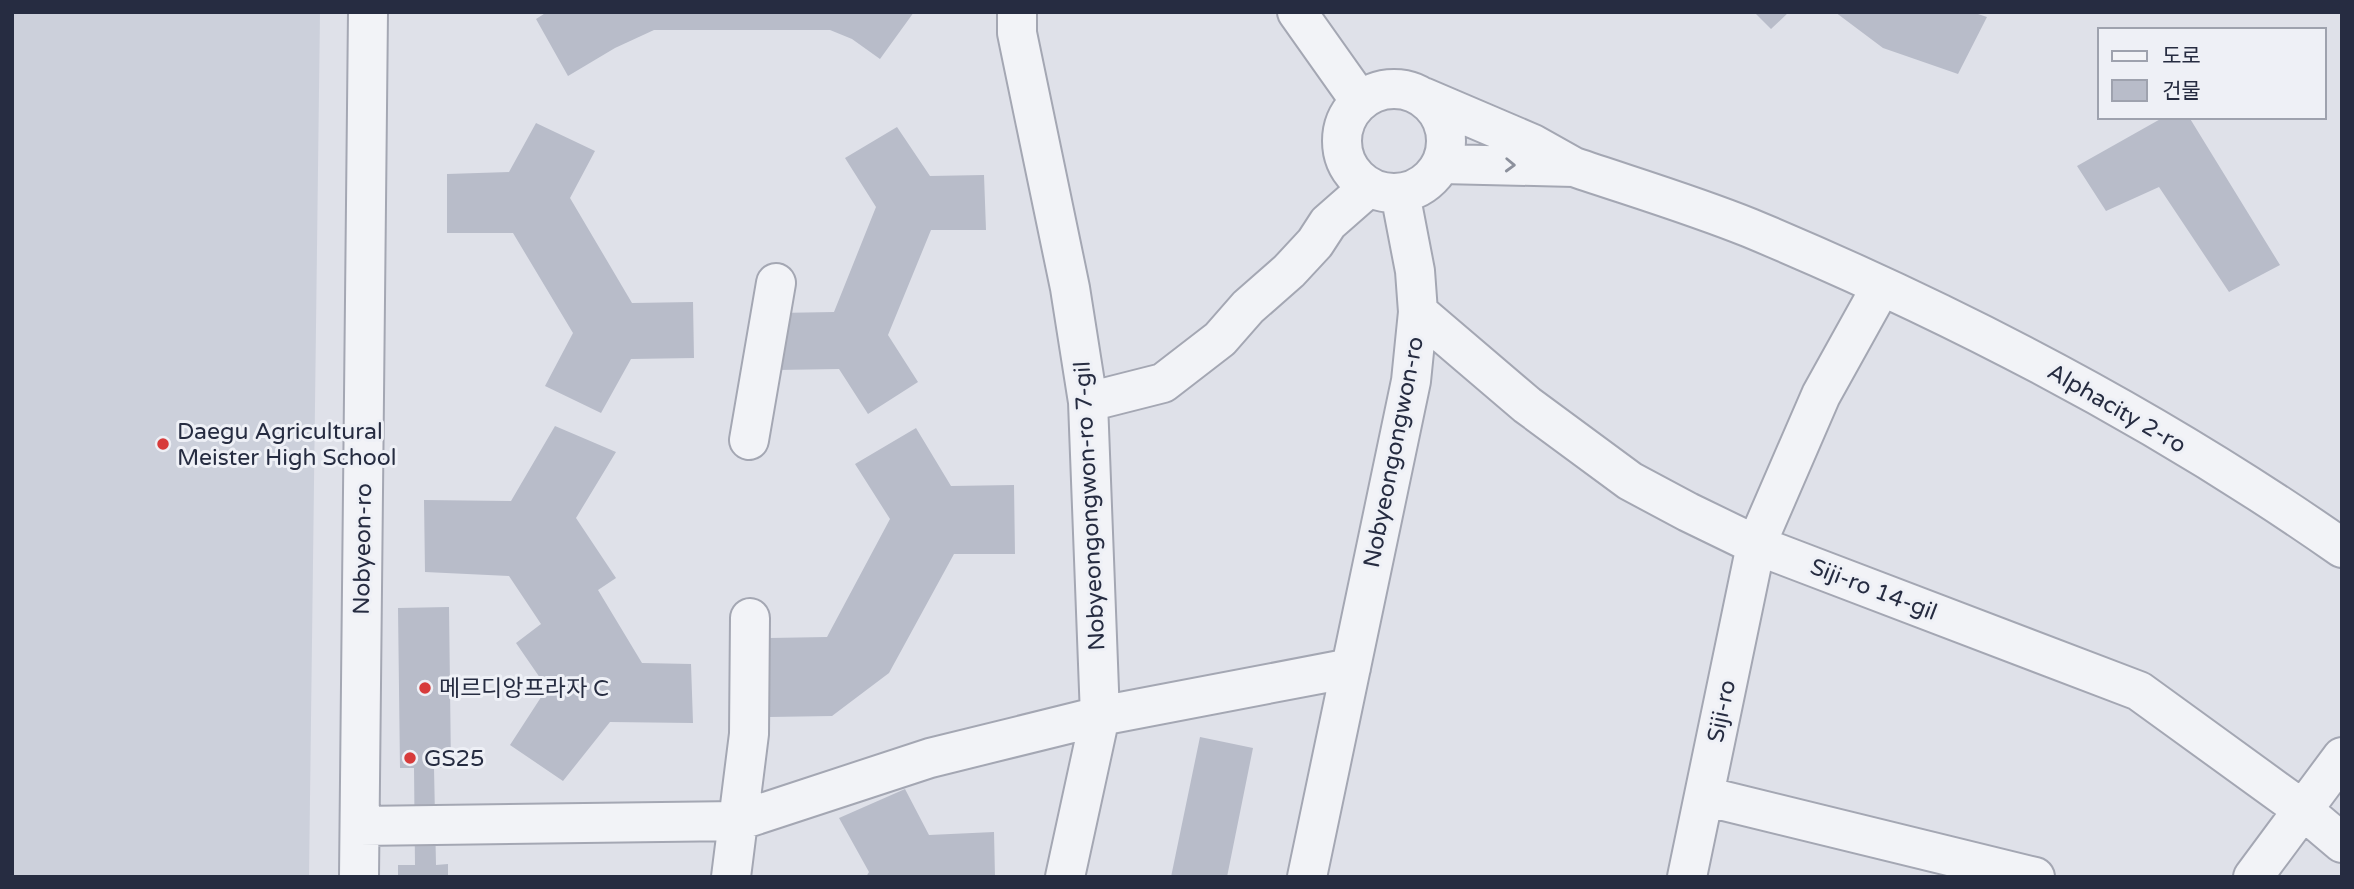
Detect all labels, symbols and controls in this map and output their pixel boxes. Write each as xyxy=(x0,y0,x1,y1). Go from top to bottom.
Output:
legend xyxy=(2098,28,2326,119)
text: 도로 xyxy=(2162,44,2201,69)
text: 건물 xyxy=(2162,79,2201,104)
one-way arrow xyxy=(1505,157,1516,172)
street label: Nobyeongongwon-ro xyxy=(1358,334,1430,570)
street label: Alphacity 2-ro xyxy=(2042,358,2191,460)
street label: Nobyeongongwon-ro 7-gil xyxy=(1068,360,1112,651)
place label: Daegu Agricultural Meister High School xyxy=(177,418,397,472)
marker: Daegu Agricultural Meister High School xyxy=(155,436,171,452)
street label: Nobyeon-ro xyxy=(348,483,378,615)
street label: Siji-ro 14-gil xyxy=(1806,553,1941,627)
place label: 메르디앙프라자 C xyxy=(439,675,609,703)
street label: Siji-ro xyxy=(1702,677,1742,745)
marker: 메르디앙프라자 C xyxy=(417,680,433,696)
place label: GS25 xyxy=(424,745,484,773)
marker: GS25 xyxy=(402,750,418,766)

